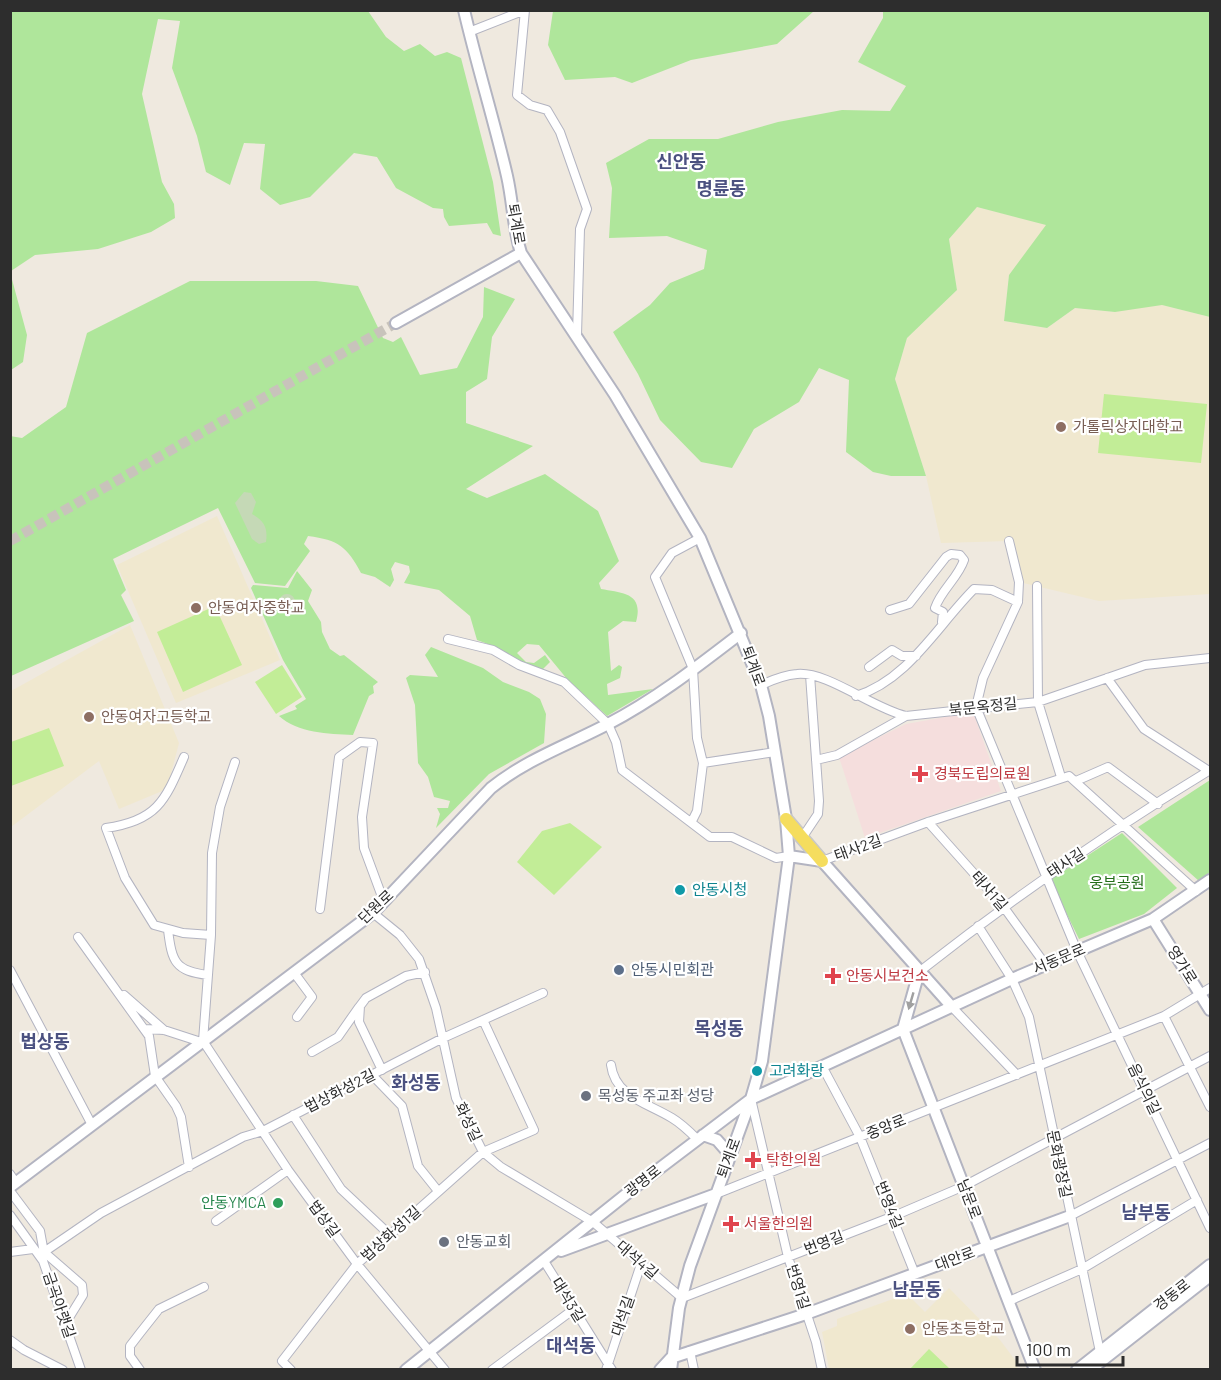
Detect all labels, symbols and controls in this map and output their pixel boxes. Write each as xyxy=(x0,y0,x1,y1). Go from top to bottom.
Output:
district label: 신안동 xyxy=(656,150,706,172)
district label: 명륜동 xyxy=(696,177,746,199)
street label: 퇴계로 xyxy=(505,202,529,246)
place label: 가톨릭상지대학교 xyxy=(1073,417,1183,435)
marker: 가톨릭상지대학교 xyxy=(1054,420,1068,434)
place label: 안동여자중학교 xyxy=(208,598,305,616)
marker: 안동여자중학교 xyxy=(189,601,203,615)
street label: 퇴계로 xyxy=(738,643,769,688)
street label: 북문옥정길 xyxy=(948,693,1018,719)
place label: 안동여자고등학교 xyxy=(101,707,211,725)
marker: 안동여자고등학교 xyxy=(82,710,96,724)
place label: 경북도립의료원 xyxy=(934,764,1031,782)
marker: 경북도립의료원 xyxy=(911,765,929,783)
street label: 태사2길 xyxy=(831,830,884,864)
street label: 태사길 xyxy=(1043,843,1088,881)
street label: 태사1길 xyxy=(968,867,1012,914)
park label: 웅부공원 xyxy=(1089,873,1145,891)
place label: 안동시청 xyxy=(692,880,747,898)
marker: 안동시청 xyxy=(673,883,687,897)
street label: 단원로 xyxy=(354,886,397,927)
street label: 서동문로 xyxy=(1030,939,1088,977)
street label: 영가로 xyxy=(1164,942,1201,987)
place label: 안동시민회관 xyxy=(631,960,714,978)
marker: 안동시민회관 xyxy=(612,963,626,977)
place label: 안동시보건소 xyxy=(846,966,929,984)
marker: 안동시보건소 xyxy=(824,967,842,985)
one-way arrow xyxy=(906,992,915,1010)
district label: 목성동 xyxy=(694,1017,744,1039)
district label: 법상동 xyxy=(20,1030,70,1052)
street label: 음식의길 xyxy=(1125,1060,1165,1117)
place label: 고려화랑 xyxy=(769,1061,824,1079)
marker: 고려화랑 xyxy=(750,1064,764,1078)
street label: 법상화성2길 xyxy=(301,1065,378,1116)
district label: 화성동 xyxy=(391,1071,441,1093)
place label: 목성동 주교좌 성당 xyxy=(598,1086,715,1104)
marker: 목성동 주교좌 성당 xyxy=(579,1089,593,1103)
street label: 화성길 xyxy=(452,1099,486,1144)
street label: 중앙로 xyxy=(863,1110,908,1142)
street label: 문화광장길 xyxy=(1044,1128,1076,1199)
street label: 퇴계로 xyxy=(713,1135,744,1180)
place label: 탁한의원 xyxy=(766,1150,821,1168)
marker: 탁한의원 xyxy=(744,1151,762,1169)
street label: 광명로 xyxy=(621,1160,664,1200)
street label: 남문로 xyxy=(954,1176,986,1221)
street label: 번영4길 xyxy=(872,1178,908,1231)
place label: 안동YMCA xyxy=(201,1193,266,1211)
marker: 안동YMCA xyxy=(271,1196,285,1210)
street label: 법상길 xyxy=(305,1196,344,1240)
district label: 남부동 xyxy=(1121,1201,1171,1223)
street label: 법상화성1길 xyxy=(357,1202,424,1265)
place label: 서울한의원 xyxy=(744,1214,813,1232)
marker: 서울한의원 xyxy=(722,1215,740,1233)
street label: 번영길 xyxy=(801,1226,846,1258)
place label: 안동교회 xyxy=(456,1232,511,1250)
marker: 안동교회 xyxy=(437,1235,451,1249)
street label: 대석4길 xyxy=(613,1236,662,1282)
street label: 대안로 xyxy=(932,1242,977,1274)
street label: 번영1길 xyxy=(784,1262,814,1312)
street label: 금곡아랫길 xyxy=(40,1269,80,1340)
street label: 대석3길 xyxy=(548,1274,590,1325)
street label: 경동로 xyxy=(1150,1274,1193,1314)
district label: 남문동 xyxy=(892,1278,942,1300)
street label: 대석길 xyxy=(607,1293,637,1338)
place label: 안동초등학교 xyxy=(922,1319,1005,1337)
marker: 안동초등학교 xyxy=(903,1322,917,1336)
scale bar xyxy=(1017,1329,1124,1367)
district label: 대석동 xyxy=(546,1334,596,1356)
text: 100 m xyxy=(1026,1338,1071,1360)

